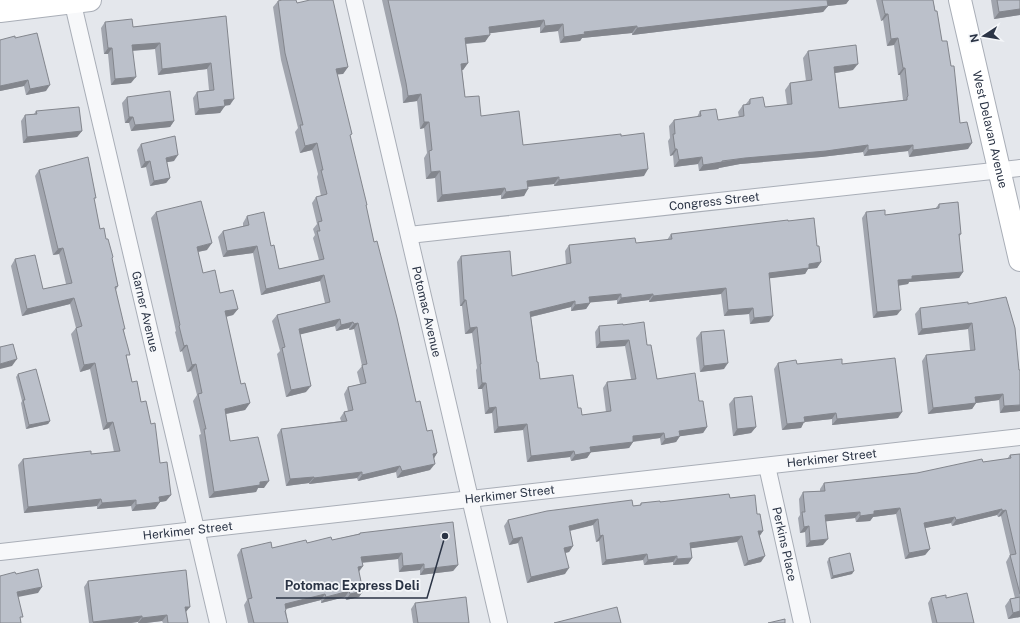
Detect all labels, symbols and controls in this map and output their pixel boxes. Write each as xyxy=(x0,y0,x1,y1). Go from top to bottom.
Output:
north arrow xyxy=(964,16,1004,56)
text: N xyxy=(967,33,981,44)
street label: West Delavan Avenue xyxy=(970,70,1010,190)
street label: Congress Street xyxy=(668,190,760,213)
street label: Potomac Avenue xyxy=(409,265,444,359)
street label: Garner Avenue xyxy=(129,270,161,354)
street label: Herkimer Street xyxy=(786,446,878,470)
street label: Herkimer Street xyxy=(464,482,556,507)
street label: Perkins Place xyxy=(769,506,800,583)
street label: Herkimer Street xyxy=(142,519,234,543)
callout: Potomac Express Deli xyxy=(276,573,427,598)
text: Potomac Express Deli xyxy=(285,578,419,593)

